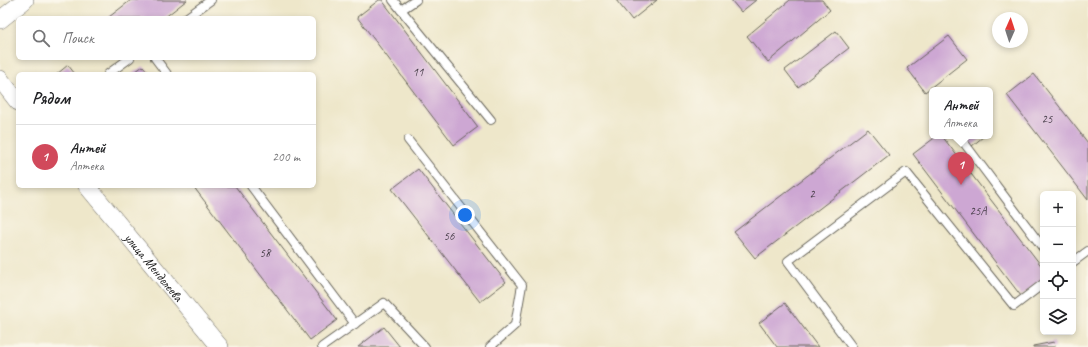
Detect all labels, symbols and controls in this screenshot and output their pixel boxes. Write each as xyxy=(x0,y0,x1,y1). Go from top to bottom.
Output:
north arrow xyxy=(992,12,1028,48)
search box xyxy=(16,16,316,60)
icon: search xyxy=(30,27,52,49)
text: Поиск xyxy=(62,29,94,48)
house number: 11 xyxy=(413,64,424,80)
popup xyxy=(929,87,993,139)
text: Рядом xyxy=(32,88,70,109)
text: Антей xyxy=(943,96,979,115)
house number: 25 xyxy=(1042,111,1053,127)
text: Аптека xyxy=(943,115,977,131)
text: Антей xyxy=(70,139,105,158)
text: 1 xyxy=(42,149,48,165)
text: 200 m xyxy=(272,149,300,165)
pin: 1 xyxy=(948,152,974,185)
text: Аптека xyxy=(70,158,104,174)
house number: 2 xyxy=(809,186,816,202)
map controls xyxy=(1040,191,1076,335)
button: + xyxy=(1040,191,1076,227)
house number: 25А xyxy=(970,203,987,219)
your location xyxy=(455,205,475,225)
button: − xyxy=(1040,227,1076,263)
house number: 56 xyxy=(444,228,455,244)
street label: улица Менделеева xyxy=(120,229,188,306)
house number: 58 xyxy=(260,245,272,261)
button: locate xyxy=(1040,263,1076,299)
button: layers xyxy=(1040,299,1076,335)

